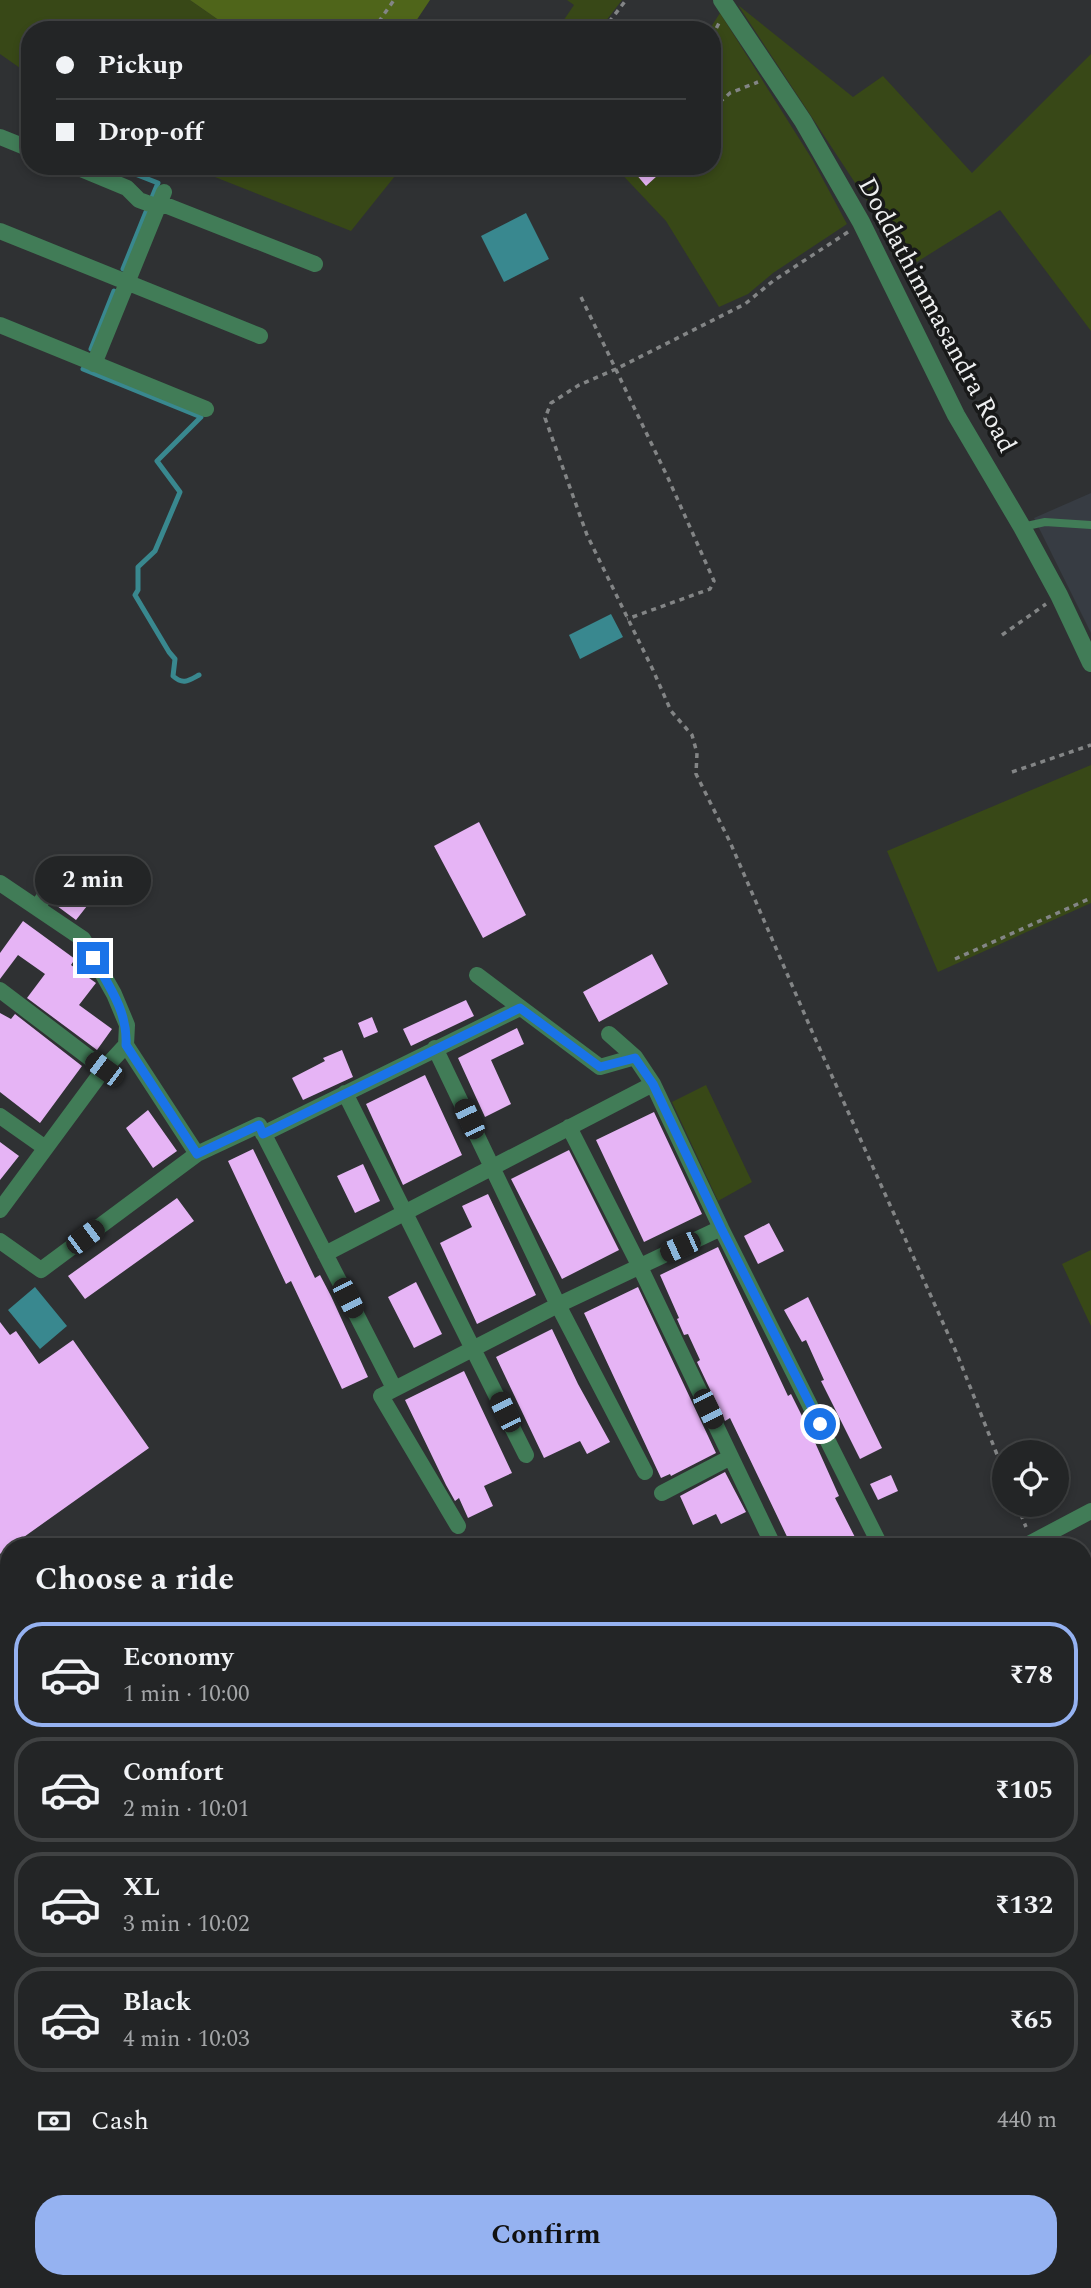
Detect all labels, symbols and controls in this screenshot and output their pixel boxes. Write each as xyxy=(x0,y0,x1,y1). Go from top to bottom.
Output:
text: Pickup xyxy=(98,45,183,85)
text: Drop-off xyxy=(98,112,203,152)
street label: Doddathimmasandra Road xyxy=(847,170,1027,460)
callout: 2 min xyxy=(35,856,151,906)
text: 2 min xyxy=(62,863,124,898)
route end xyxy=(77,942,109,974)
car xyxy=(81,1048,128,1090)
car xyxy=(451,1096,488,1142)
car xyxy=(62,1216,109,1258)
car xyxy=(657,1229,704,1265)
car xyxy=(330,1275,367,1321)
car xyxy=(690,1386,727,1432)
car xyxy=(487,1389,524,1435)
route start xyxy=(804,1408,836,1440)
map controls xyxy=(992,1440,1069,1517)
button: locate xyxy=(992,1440,1069,1517)
text: Choose a ride xyxy=(35,1555,234,1604)
text: Economy xyxy=(123,1637,233,1677)
icon: car xyxy=(39,1643,102,1706)
text: ₹78 xyxy=(1009,1655,1053,1695)
text: 1 min · 10:00 xyxy=(123,1677,250,1712)
text: Comfort xyxy=(123,1752,224,1792)
icon: car xyxy=(39,1758,102,1821)
text: ₹105 xyxy=(995,1770,1053,1810)
text: 2 min · 10:01 xyxy=(123,1792,250,1827)
text: XL xyxy=(123,1867,160,1907)
icon: car xyxy=(39,1873,102,1936)
text: ₹132 xyxy=(995,1885,1053,1925)
text: 3 min · 10:02 xyxy=(123,1907,250,1942)
text: Black xyxy=(123,1982,191,2022)
icon: car xyxy=(39,1988,102,2051)
text: ₹65 xyxy=(1009,2000,1053,2040)
text: 4 min · 10:03 xyxy=(123,2022,250,2057)
text: Cash xyxy=(91,2101,149,2141)
icon: cash xyxy=(35,2102,73,2140)
text: 440 m xyxy=(997,2103,1057,2138)
button: Confirm xyxy=(35,2195,1057,2275)

